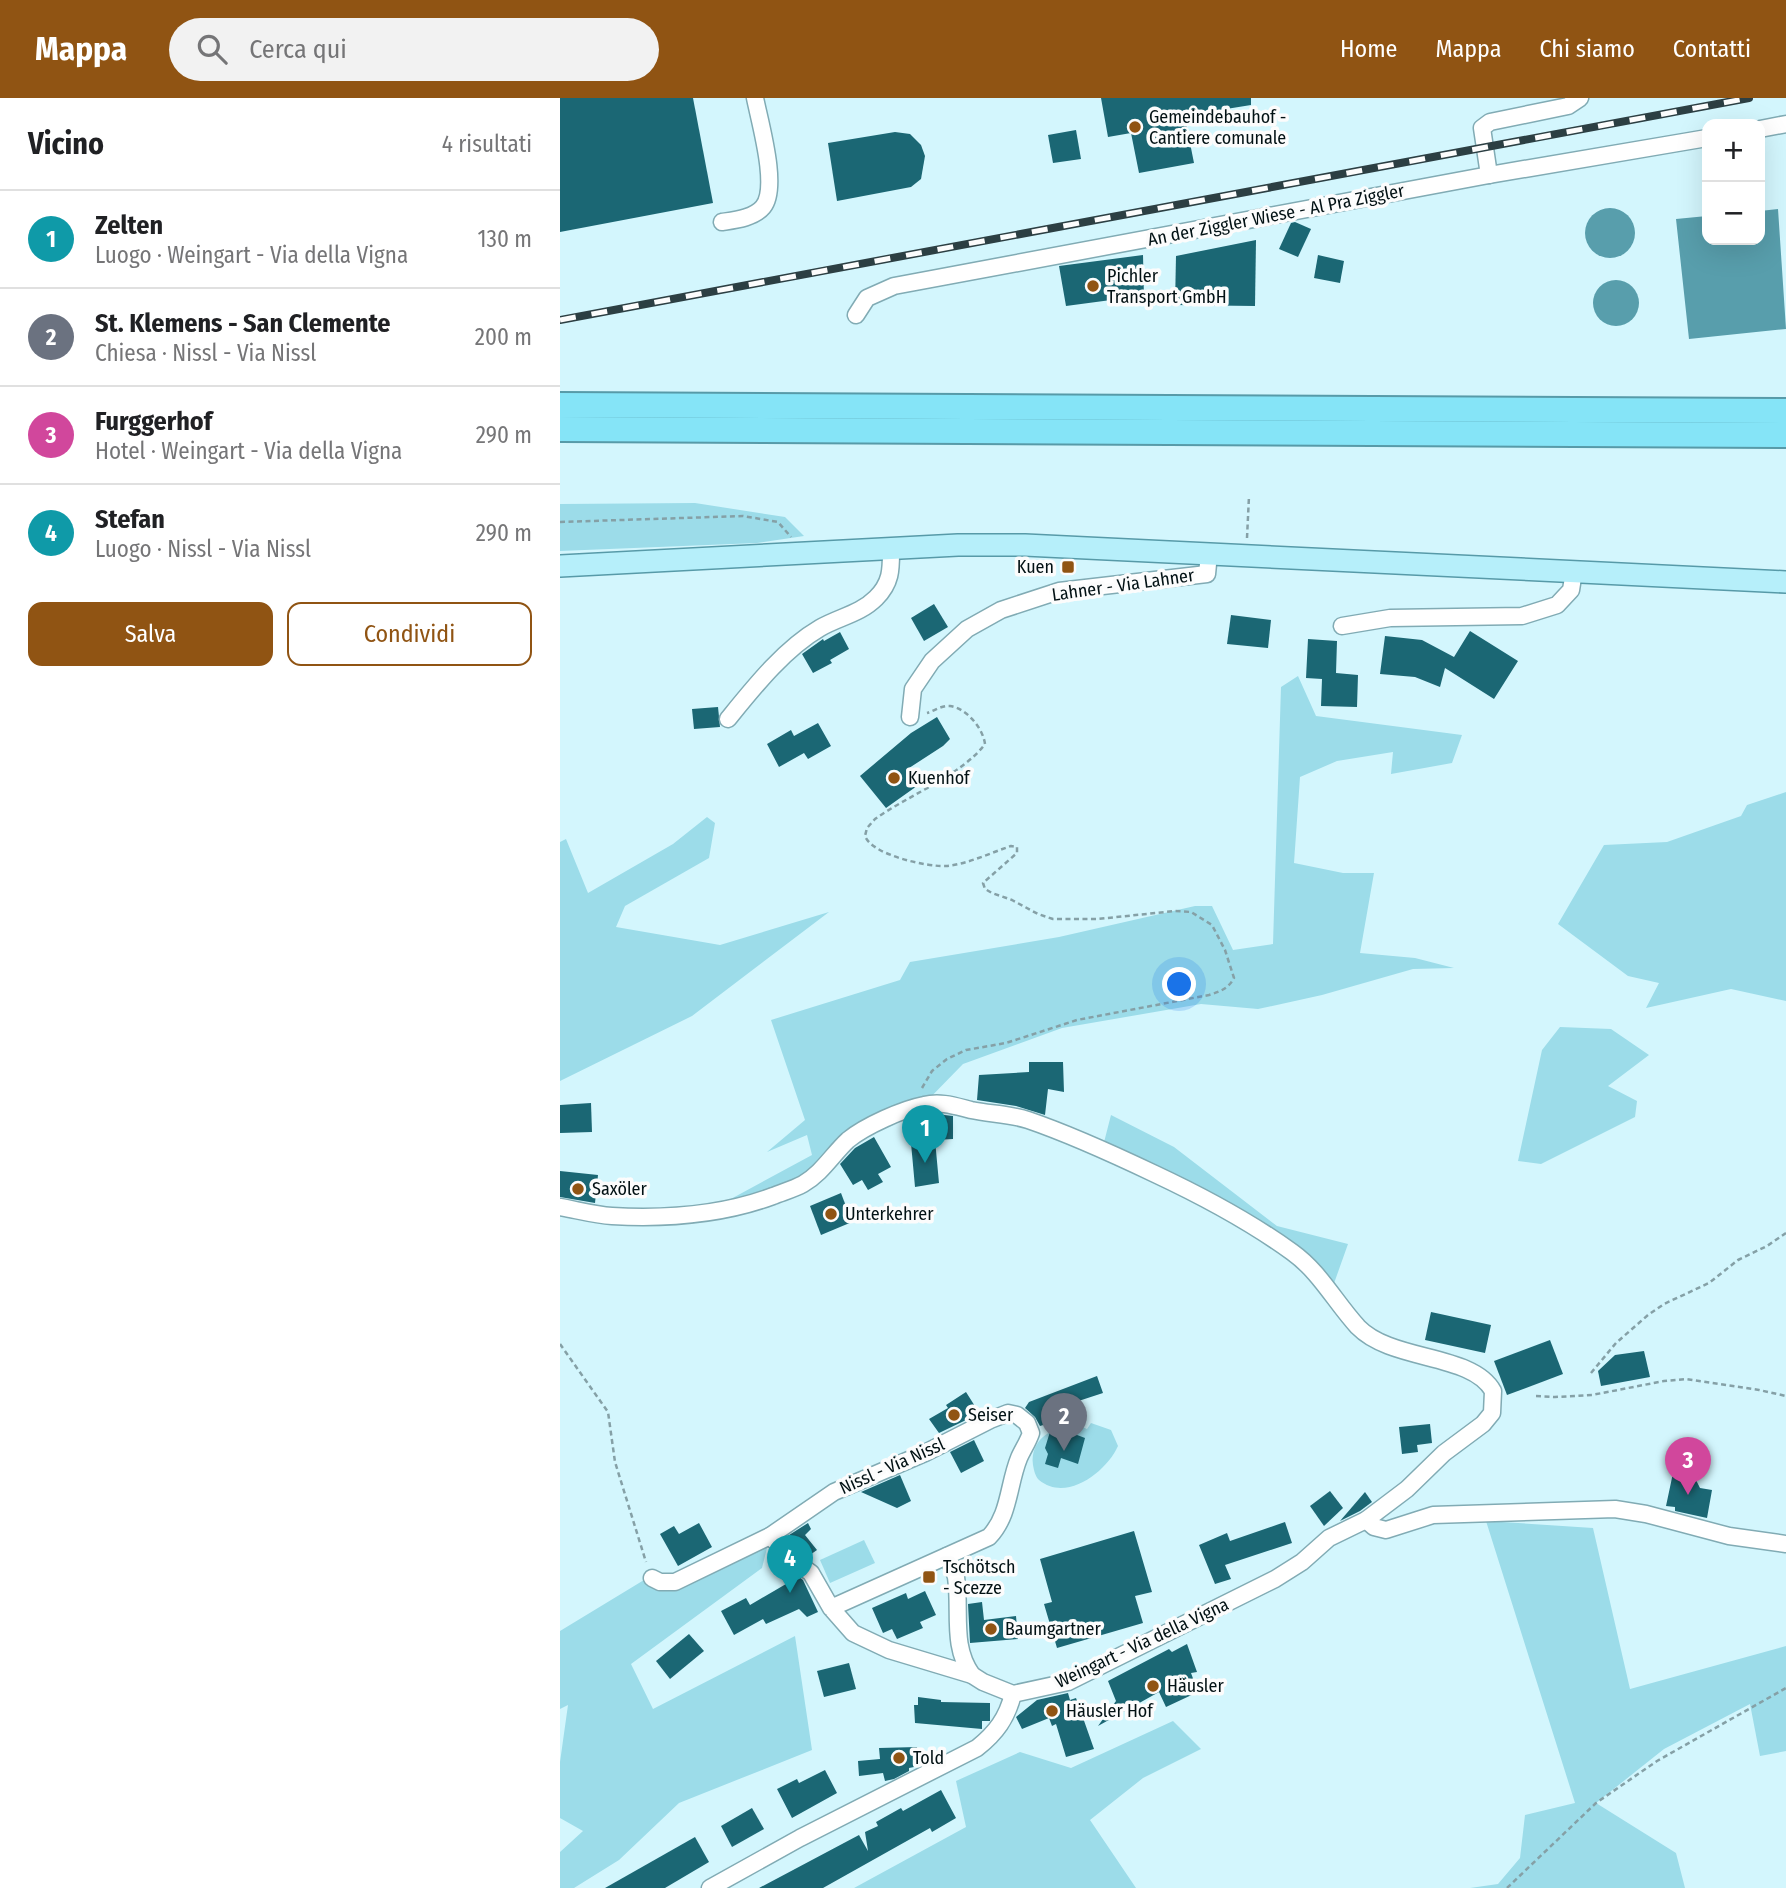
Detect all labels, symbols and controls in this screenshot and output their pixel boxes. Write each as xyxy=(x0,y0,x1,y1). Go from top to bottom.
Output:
search box xyxy=(169,18,659,81)
text: Mappa xyxy=(35,29,127,69)
icon: search xyxy=(193,30,231,68)
text: Cerca qui xyxy=(249,34,347,65)
text: Home xyxy=(1340,35,1397,63)
text: Mappa xyxy=(1435,35,1501,63)
text: Chi siamo xyxy=(1539,35,1635,63)
text: Contatti xyxy=(1673,35,1751,63)
place label: Gemeindebauhof - Cantiere comunale xyxy=(1149,106,1286,149)
marker: Gemeindebauhof - Cantiere comunale xyxy=(1127,119,1143,135)
map controls xyxy=(1702,119,1765,245)
button: + xyxy=(1702,119,1765,182)
text: Vicino xyxy=(28,126,104,162)
text: 4 risultati xyxy=(442,130,532,158)
street label: An der Ziggler Wiese - Al Pra Ziggler xyxy=(1146,179,1407,251)
button: − xyxy=(1702,182,1765,245)
text: Zelten xyxy=(95,210,163,241)
text: 1 xyxy=(46,225,56,253)
text: 130 m xyxy=(478,225,532,253)
text: Luogo · Weingart - Via della Vigna xyxy=(95,241,408,269)
place label: Pichler Transport GmbH xyxy=(1107,265,1227,308)
marker: Pichler Transport GmbH xyxy=(1085,278,1101,294)
text: St. Klemens - San Clemente xyxy=(95,308,391,339)
text: 2 xyxy=(46,323,56,351)
text: 200 m xyxy=(475,323,532,351)
text: Chiesa · Nissl - Via Nissl xyxy=(95,339,316,367)
text: Furggerhof xyxy=(95,406,212,437)
text: 3 xyxy=(46,421,56,449)
text: 290 m xyxy=(476,421,532,449)
text: Hotel · Weingart - Via della Vigna xyxy=(95,437,402,465)
text: Stefan xyxy=(95,504,165,535)
text: 4 xyxy=(45,519,57,547)
text: 290 m xyxy=(476,519,532,547)
text: Luogo · Nissl - Via Nissl xyxy=(95,535,311,563)
place label: Kuen xyxy=(1017,556,1054,578)
marker: Kuen xyxy=(1060,559,1076,575)
street label: Lahner - Via Lahner xyxy=(1050,564,1196,606)
button: Salva xyxy=(28,602,273,666)
button: Condividi xyxy=(287,602,532,666)
place label: Kuenhof xyxy=(908,767,971,789)
marker: Kuenhof xyxy=(886,770,902,786)
your location xyxy=(1162,967,1196,1001)
pin: 1 xyxy=(902,1105,948,1163)
place label: Saxöler xyxy=(592,1178,647,1200)
marker: Saxöler xyxy=(570,1181,586,1197)
place label: Unterkehrer xyxy=(845,1203,934,1225)
marker: Unterkehrer xyxy=(823,1206,839,1222)
pin: 2 xyxy=(1041,1393,1087,1451)
place label: Seiser xyxy=(968,1404,1014,1426)
marker: Seiser xyxy=(946,1407,962,1423)
street label: Nissl - Via Nissl xyxy=(836,1433,948,1499)
pin: 3 xyxy=(1665,1437,1711,1495)
pin: 4 xyxy=(767,1535,813,1593)
place label: Tschötsch - Scezze xyxy=(943,1556,1016,1599)
marker: Tschötsch - Scezze xyxy=(921,1569,937,1585)
street label: Weingart - Via della Vigna xyxy=(1052,1593,1232,1693)
place label: Baumgartner xyxy=(1005,1618,1101,1640)
marker: Baumgartner xyxy=(983,1621,999,1637)
place label: Häusler xyxy=(1167,1675,1224,1697)
marker: Häusler xyxy=(1145,1678,1161,1694)
place label: Häusler Hof xyxy=(1066,1700,1154,1722)
marker: Häusler Hof xyxy=(1044,1703,1060,1719)
place label: Told xyxy=(913,1747,944,1769)
marker: Told xyxy=(891,1750,907,1766)

